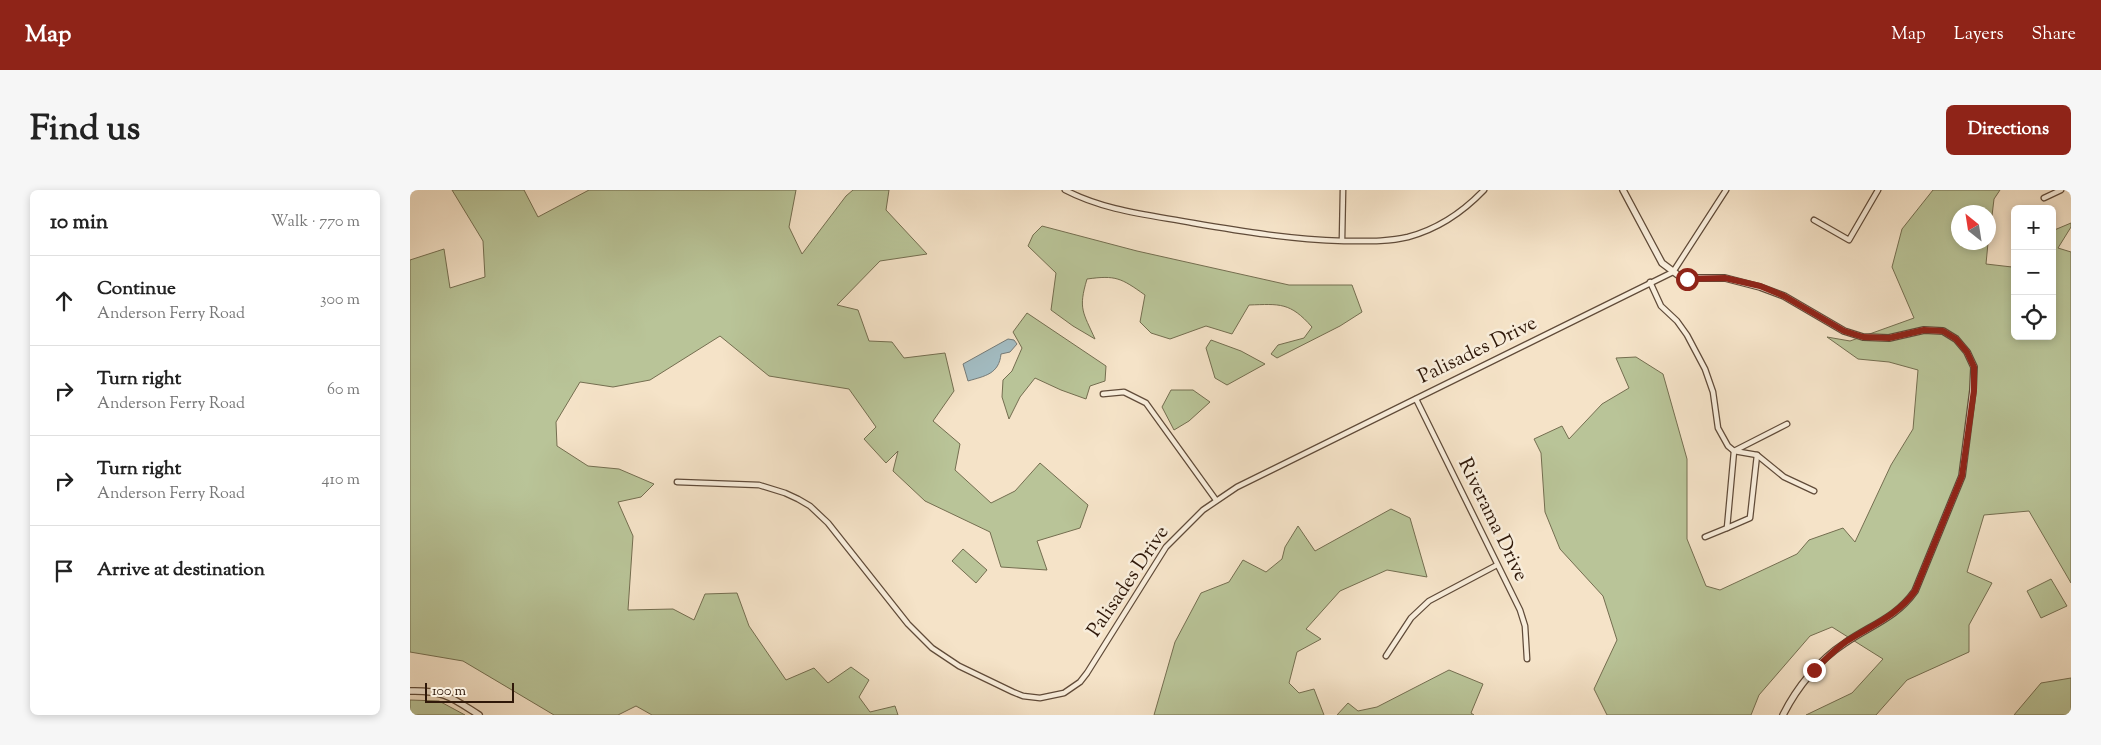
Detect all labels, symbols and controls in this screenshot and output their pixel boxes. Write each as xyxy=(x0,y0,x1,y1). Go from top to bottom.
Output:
text: Map xyxy=(25,18,71,52)
text: Map xyxy=(1891,22,1926,48)
text: Layers xyxy=(1954,22,2004,48)
text: Share xyxy=(2032,22,2076,48)
text: Find us xyxy=(30,105,140,156)
button: Directions xyxy=(1946,105,2071,155)
north arrow xyxy=(1951,205,1996,250)
map controls xyxy=(2011,205,2056,340)
button: + xyxy=(2011,205,2056,250)
text: 10 min xyxy=(50,208,108,238)
text: Walk · 770 m xyxy=(271,211,360,234)
button: − xyxy=(2011,250,2056,295)
route start xyxy=(1676,268,1699,291)
text: Continue xyxy=(97,276,176,303)
icon: ahead xyxy=(50,287,78,315)
text: 300 m xyxy=(320,289,360,312)
button: locate xyxy=(2011,295,2056,340)
text: Anderson Ferry Road xyxy=(97,303,245,326)
street label: Palisades Drive xyxy=(1414,310,1542,392)
text: Turn right xyxy=(97,366,181,393)
icon: right xyxy=(50,377,78,405)
text: 60 m xyxy=(327,379,360,402)
text: Anderson Ferry Road xyxy=(97,393,245,416)
street label: Riverama Drive xyxy=(1450,453,1534,587)
text: Turn right xyxy=(97,456,181,483)
icon: right xyxy=(50,467,78,495)
text: 410 m xyxy=(322,469,360,492)
text: Anderson Ferry Road xyxy=(97,483,245,506)
street label: Palisades Drive xyxy=(1081,520,1177,644)
icon: arrive xyxy=(50,557,78,585)
text: Arrive at destination xyxy=(97,557,265,584)
route end xyxy=(1803,659,1826,682)
scale bar xyxy=(425,680,514,703)
text: 100 m xyxy=(432,682,466,702)

